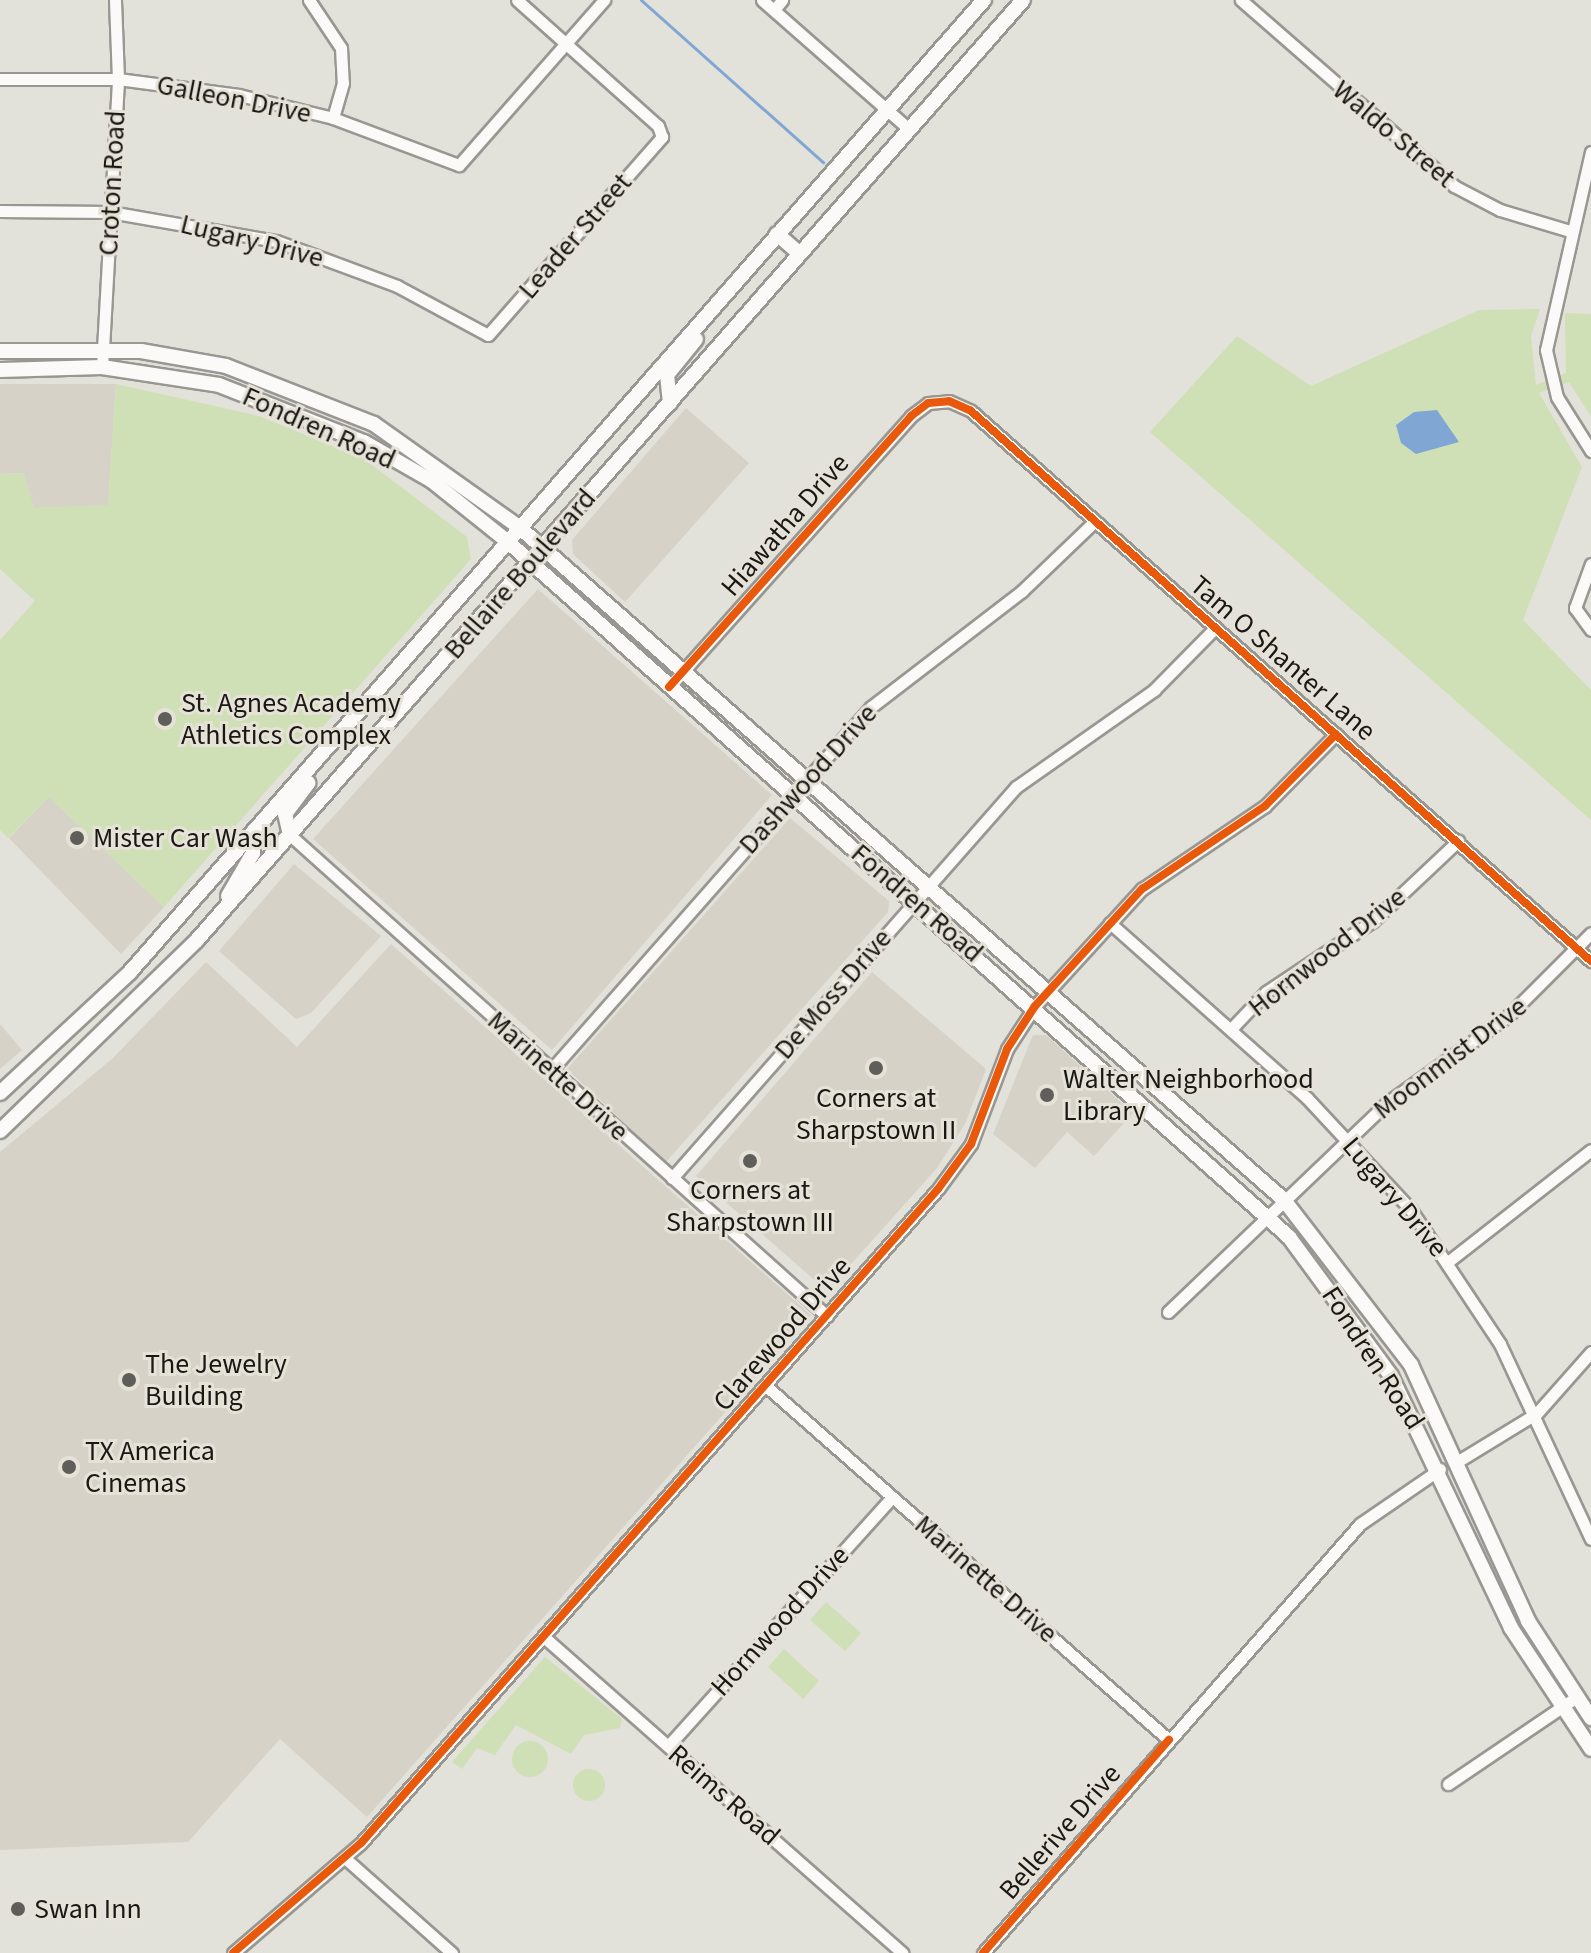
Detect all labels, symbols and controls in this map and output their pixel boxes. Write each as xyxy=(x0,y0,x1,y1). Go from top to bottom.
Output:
street label: Galleon Drive xyxy=(154,68,314,130)
street label: Waldo Street xyxy=(1326,73,1462,195)
street label: Croton Road xyxy=(91,110,133,256)
street label: Leader Street xyxy=(511,166,639,306)
street label: Lugary Drive xyxy=(177,207,327,275)
street label: Fondren Road xyxy=(237,379,401,477)
street label: Hiawatha Drive xyxy=(714,447,856,603)
street label: Bellaire Boulevard xyxy=(437,482,603,666)
street label: Tam O Shanter Lane xyxy=(1183,568,1383,748)
place label: St. Agnes Academy Athletics Complex xyxy=(181,686,401,752)
street label: Dashwood Drive xyxy=(732,697,884,861)
marker: St. Agnes Academy Athletics Complex xyxy=(156,710,174,728)
place label: Mister Car Wash xyxy=(93,821,278,855)
marker: Mister Car Wash xyxy=(68,829,86,847)
street label: Fondren Road xyxy=(844,837,990,969)
street label: Hornwood Drive xyxy=(1242,880,1412,1024)
street label: De Moss Drive xyxy=(767,922,899,1066)
street label: Moonmist Drive xyxy=(1367,990,1533,1126)
street label: Marinette Drive xyxy=(481,1004,635,1148)
marker: Corners at Sharpstown II xyxy=(867,1059,885,1077)
place label: Walter Neighborhood Library xyxy=(1063,1062,1314,1128)
place label: Corners at Sharpstown II xyxy=(796,1081,956,1147)
marker: Walter Neighborhood Library xyxy=(1038,1086,1056,1104)
street label: Lugary Drive xyxy=(1335,1130,1455,1264)
marker: Corners at Sharpstown III xyxy=(741,1152,759,1170)
place label: Corners at Sharpstown III xyxy=(666,1173,834,1239)
street label: Clarewood Drive xyxy=(706,1250,858,1418)
street label: Fondren Road xyxy=(1314,1280,1432,1436)
place label: The Jewelry Building xyxy=(145,1347,287,1413)
marker: The Jewelry Building xyxy=(120,1371,138,1389)
place label: TX America Cinemas xyxy=(85,1434,215,1500)
marker: TX America Cinemas xyxy=(60,1458,78,1476)
street label: Marinette Drive xyxy=(908,1508,1064,1650)
street label: Hornwood Drive xyxy=(704,1539,856,1703)
street label: Reims Road xyxy=(661,1737,787,1853)
street label: Bellerive Drive xyxy=(992,1757,1128,1907)
place label: Swan Inn xyxy=(34,1892,142,1926)
marker: Swan Inn xyxy=(9,1900,27,1918)

